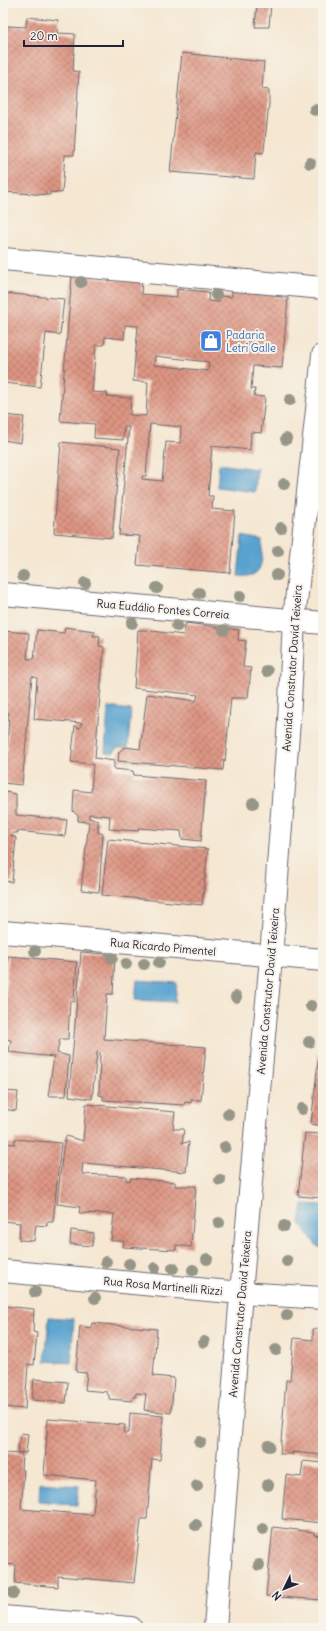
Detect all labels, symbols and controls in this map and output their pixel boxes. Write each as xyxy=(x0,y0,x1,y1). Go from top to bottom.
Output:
scale bar xyxy=(24,22,123,48)
text: 20 m xyxy=(30,28,58,43)
shop icon: Padaria Letri Galle xyxy=(198,328,224,354)
place label: Padaria Letri Galle xyxy=(226,328,276,355)
street label: Avenida Construtor David Teixeira xyxy=(279,584,305,752)
street label: Rua Eudálio Fontes Correia xyxy=(96,596,230,622)
street label: Avenida Construtor David Teixeira xyxy=(254,907,282,1075)
street label: Rua Ricardo Pimentel xyxy=(110,935,216,959)
street label: Avenida Construtor David Teixeira xyxy=(226,1230,254,1398)
street label: Rua Rosa Martinelli Rizzi xyxy=(103,1274,223,1298)
north arrow xyxy=(264,1569,304,1609)
text: N xyxy=(269,1588,284,1603)

